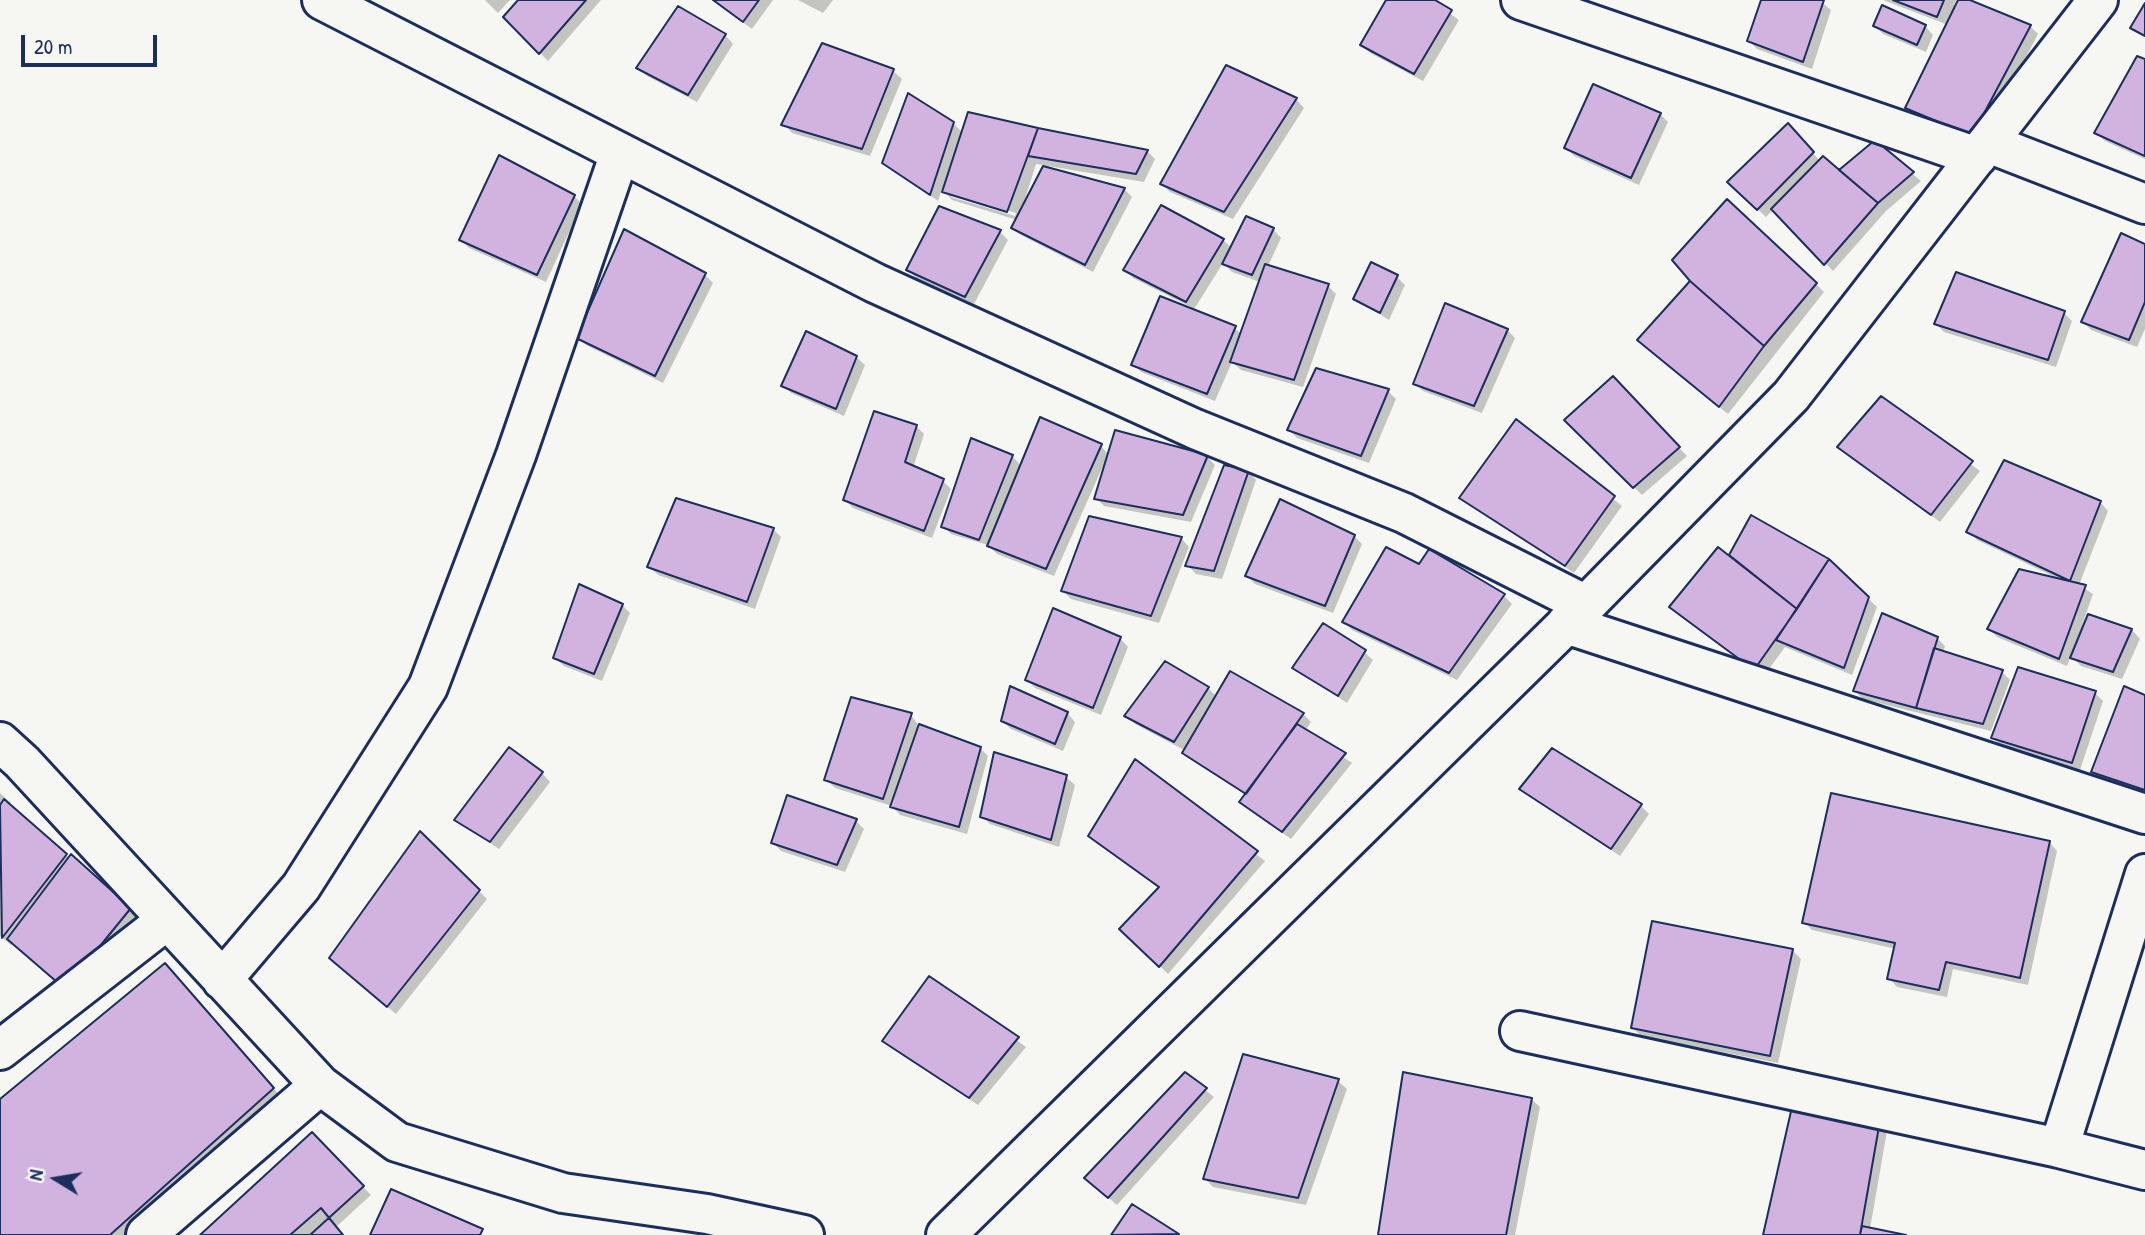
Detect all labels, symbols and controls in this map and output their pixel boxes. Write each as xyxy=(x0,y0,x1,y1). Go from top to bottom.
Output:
scale bar xyxy=(24,21,161,65)
text: 20 m xyxy=(34,32,72,61)
north arrow xyxy=(21,1144,91,1214)
text: N xyxy=(22,1168,49,1182)

